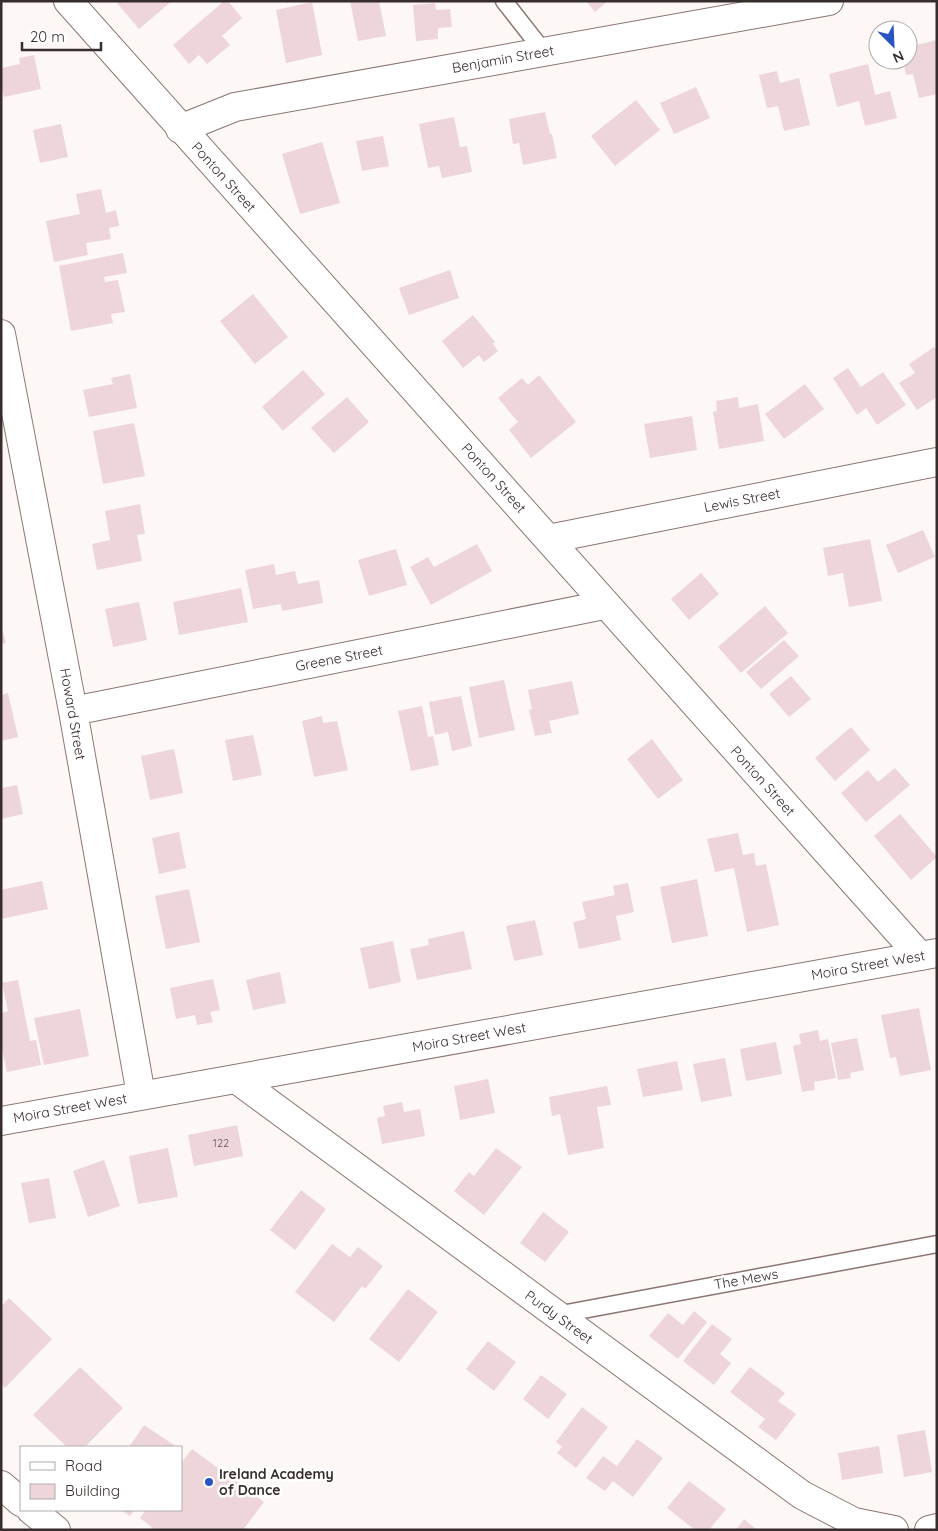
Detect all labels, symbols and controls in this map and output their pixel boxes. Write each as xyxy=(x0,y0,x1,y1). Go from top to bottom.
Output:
scale bar xyxy=(22,20,101,52)
north arrow xyxy=(868,20,918,70)
text: 20 m xyxy=(30,27,65,46)
street label: Benjamin Street xyxy=(451,41,556,77)
text: N xyxy=(890,47,907,67)
street label: Ponton Street xyxy=(188,138,260,216)
street label: Ponton Street xyxy=(458,439,530,517)
street label: Lewis Street xyxy=(702,484,782,516)
street label: Greene Street xyxy=(294,641,385,675)
street label: Howard Street xyxy=(56,667,90,762)
street label: Ponton Street xyxy=(727,742,799,820)
street label: Moira Street West xyxy=(810,946,927,984)
street label: Moira Street West xyxy=(411,1018,528,1056)
street label: Moira Street West xyxy=(12,1089,129,1127)
house number: 122 xyxy=(213,1136,229,1150)
street label: The Mews xyxy=(713,1265,779,1293)
street label: Purdy Street xyxy=(521,1286,597,1348)
legend xyxy=(20,1446,182,1511)
text: Road xyxy=(65,1456,102,1475)
place label: Ireland Academy of Dance xyxy=(219,1465,334,1499)
marker: Ireland Academy of Dance xyxy=(203,1476,215,1488)
text: Building xyxy=(65,1481,120,1500)

